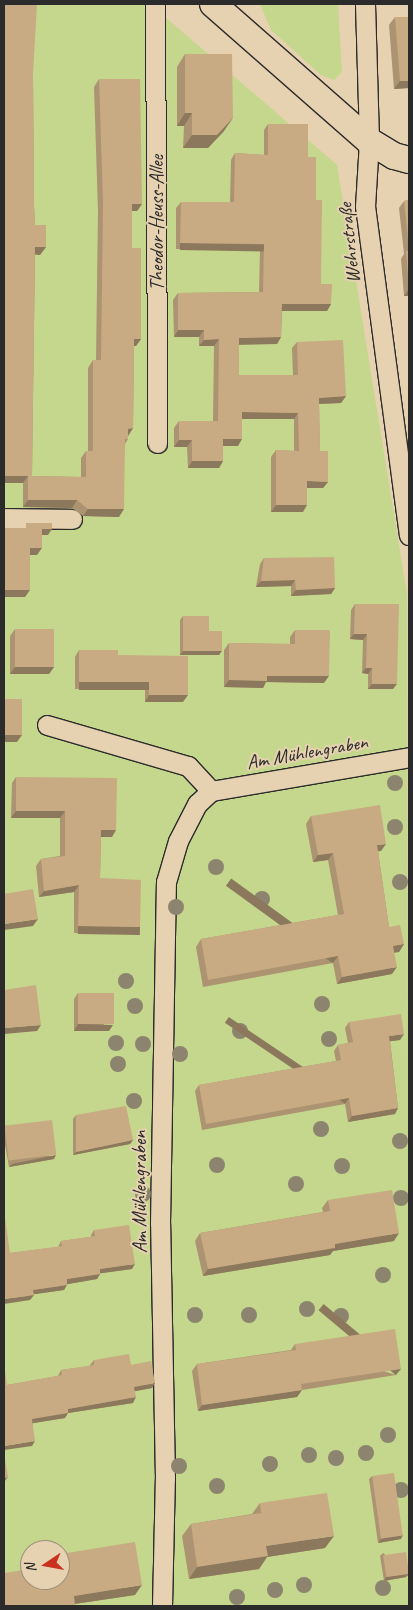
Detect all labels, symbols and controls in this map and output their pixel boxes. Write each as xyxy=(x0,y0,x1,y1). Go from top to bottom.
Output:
street label: Theodor-Heuss-Allee xyxy=(144,155,168,291)
street label: Wehrstraße xyxy=(333,202,365,284)
street label: Am Mühlengraben xyxy=(245,730,369,774)
street label: Am Mühlengraben xyxy=(127,1131,151,1253)
north arrow xyxy=(20,1540,70,1590)
text: N xyxy=(22,1562,40,1574)

